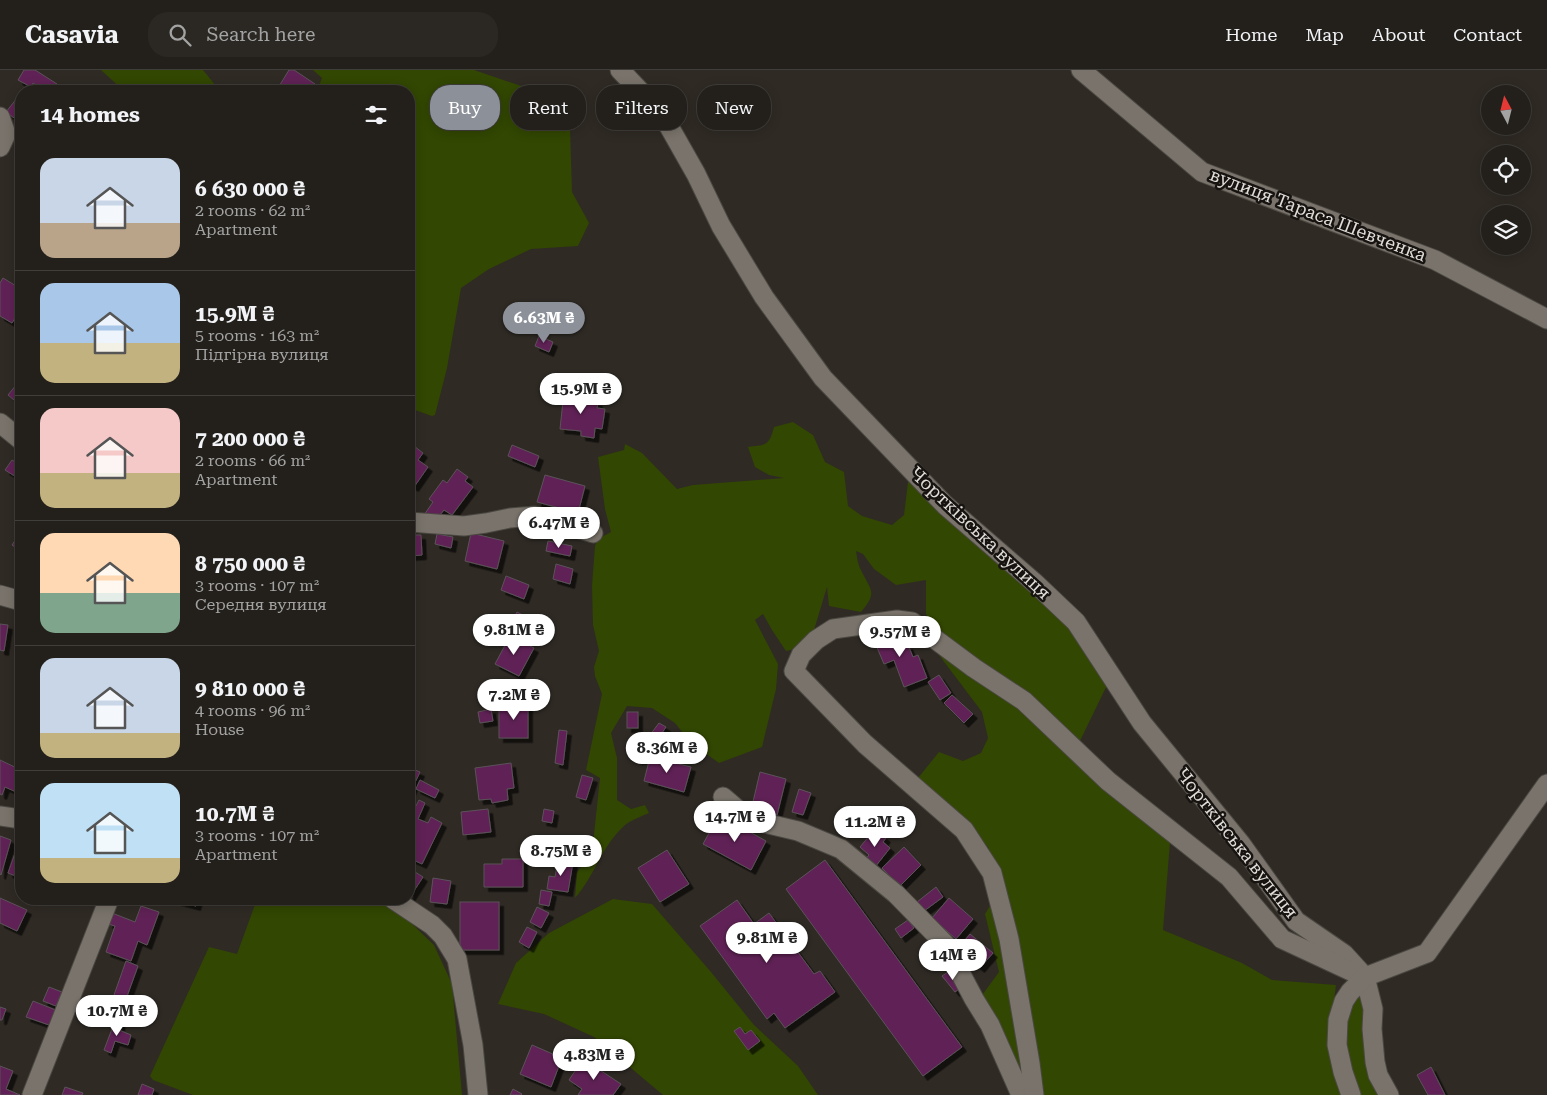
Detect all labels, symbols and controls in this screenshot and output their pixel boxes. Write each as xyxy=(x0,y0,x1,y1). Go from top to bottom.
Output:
search box xyxy=(148,12,498,57)
text: Casavia xyxy=(25,21,118,49)
icon: search xyxy=(166,21,194,49)
text: Search here xyxy=(206,23,315,46)
text: Home xyxy=(1225,24,1277,45)
text: Map xyxy=(1305,24,1344,45)
text: About xyxy=(1372,24,1425,45)
text: Contact xyxy=(1453,24,1522,45)
chip: Buy xyxy=(430,85,500,130)
chip: Rent xyxy=(510,85,586,130)
chip: Filters xyxy=(596,85,687,130)
chip: New xyxy=(697,85,771,130)
north arrow xyxy=(1481,85,1531,135)
map controls xyxy=(1481,85,1531,255)
icon: filters xyxy=(362,101,390,129)
text: 14 homes xyxy=(40,103,140,127)
button: locate xyxy=(1481,145,1531,195)
street label: вулиця Тараса Шевченка xyxy=(1207,164,1429,266)
text: 6 630 000 ₴ xyxy=(195,177,305,201)
icon: home xyxy=(80,178,140,238)
text: 2 rooms · 62 m² xyxy=(195,201,310,220)
button: layers xyxy=(1481,205,1531,255)
text: Apartment xyxy=(195,220,278,239)
text: 15.9M ₴ xyxy=(195,302,274,326)
pin: 6.63M ₴ xyxy=(498,302,590,344)
icon: home xyxy=(80,303,140,363)
text: 6.63M ₴ xyxy=(514,308,574,327)
text: 5 rooms · 163 m² xyxy=(195,326,319,345)
text: Підгірна вулиця xyxy=(195,345,329,364)
pin: 15.9M ₴ xyxy=(535,372,627,415)
text: 15.9M ₴ xyxy=(551,379,611,398)
text: 7 200 000 ₴ xyxy=(195,427,305,451)
icon: home xyxy=(80,428,140,488)
text: 2 rooms · 66 m² xyxy=(195,451,310,470)
street label: Чортківська вулиця xyxy=(906,462,1055,603)
text: Apartment xyxy=(195,470,278,489)
pin: 6.47M ₴ xyxy=(513,506,605,549)
text: 6.47M ₴ xyxy=(529,513,589,532)
text: 8 750 000 ₴ xyxy=(195,552,305,576)
icon: home xyxy=(80,553,140,613)
text: 3 rooms · 107 m² xyxy=(195,576,319,595)
text: Середня вулиця xyxy=(195,595,327,614)
pin: 9.81M ₴ xyxy=(468,614,560,656)
pin: 9.57M ₴ xyxy=(854,616,946,658)
text: 9.81M ₴ xyxy=(484,620,544,639)
text: 9.57M ₴ xyxy=(870,622,930,641)
text: 9 810 000 ₴ xyxy=(195,677,305,701)
icon: home xyxy=(80,678,140,738)
pin: 7.2M ₴ xyxy=(473,678,555,721)
text: 7.2M ₴ xyxy=(488,685,540,704)
text: 4 rooms · 96 m² xyxy=(195,701,310,720)
text: House xyxy=(195,720,244,739)
pin: 8.36M ₴ xyxy=(621,732,713,774)
text: 8.36M ₴ xyxy=(637,738,697,757)
street label: Чортківська вулиця xyxy=(1172,764,1302,922)
pin: 14.7M ₴ xyxy=(689,800,781,843)
text: 10.7M ₴ xyxy=(195,802,274,826)
icon: home xyxy=(80,803,140,863)
pin: 11.2M ₴ xyxy=(829,806,921,848)
text: 14.7M ₴ xyxy=(705,807,765,826)
text: 11.2M ₴ xyxy=(845,812,905,831)
text: 3 rooms · 107 m² xyxy=(195,826,319,845)
pin: 8.75M ₴ xyxy=(515,834,607,877)
text: 8.75M ₴ xyxy=(531,841,591,860)
text: Apartment xyxy=(195,845,278,864)
pin: 9.81M ₴ xyxy=(721,922,813,964)
text: 9.81M ₴ xyxy=(737,928,797,947)
pin: 14M ₴ xyxy=(918,938,988,981)
text: 14M ₴ xyxy=(930,945,976,964)
pin: 10.7M ₴ xyxy=(71,994,163,1037)
text: 10.7M ₴ xyxy=(87,1001,147,1020)
pin: 4.83M ₴ xyxy=(548,1038,640,1081)
text: 4.83M ₴ xyxy=(564,1045,624,1064)

